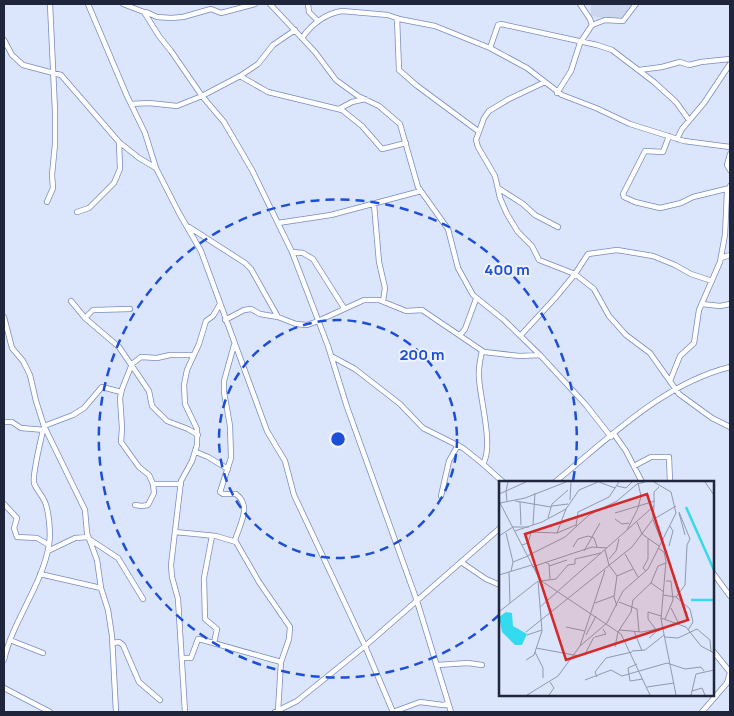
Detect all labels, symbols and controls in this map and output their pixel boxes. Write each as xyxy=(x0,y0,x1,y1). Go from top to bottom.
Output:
text: 400 m xyxy=(484,259,530,280)
text: 200 m xyxy=(399,344,445,365)
centre of rings xyxy=(329,430,347,448)
inset map xyxy=(499,481,714,696)

